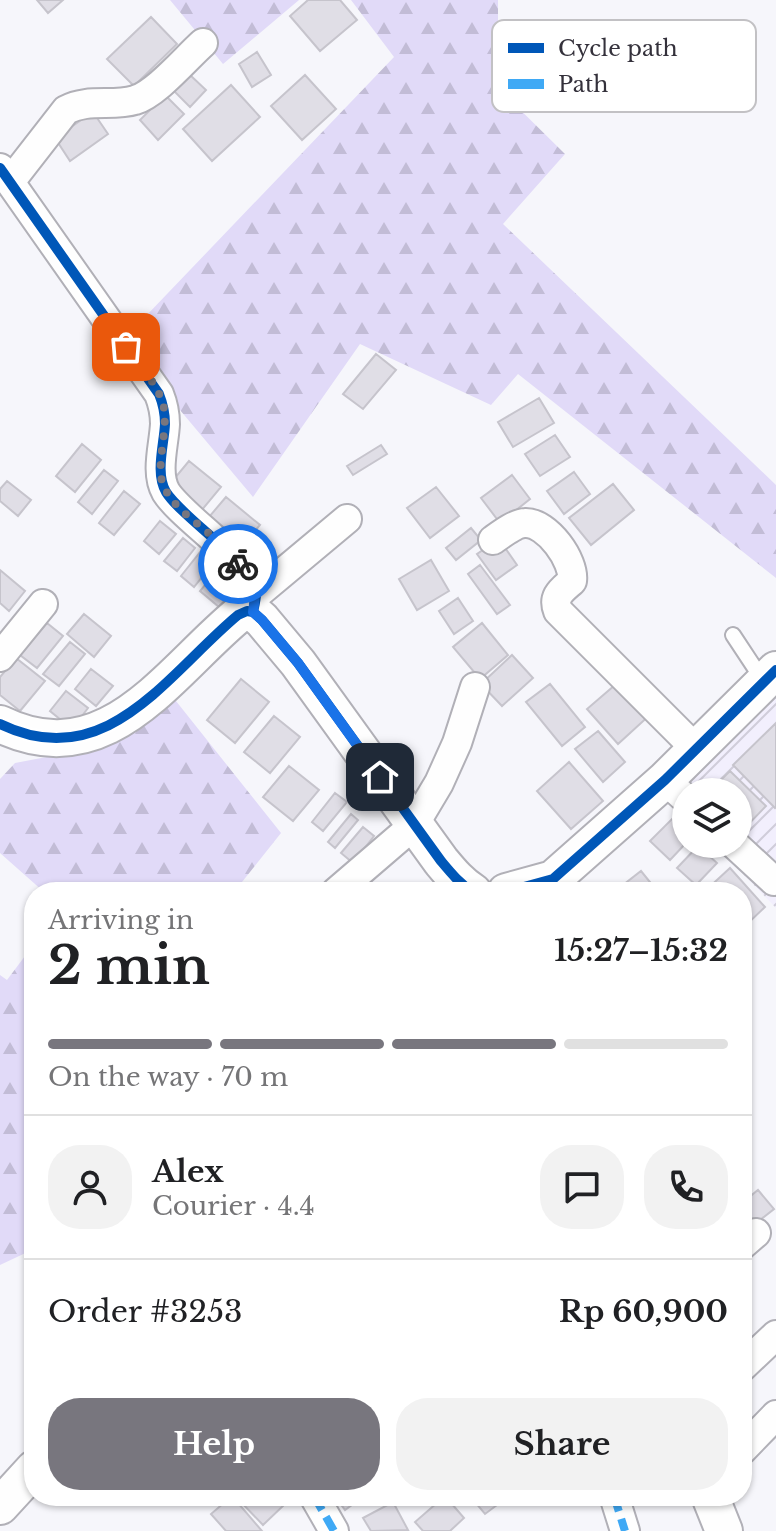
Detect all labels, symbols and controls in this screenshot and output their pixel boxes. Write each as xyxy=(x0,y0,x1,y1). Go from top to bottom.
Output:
legend xyxy=(492,20,756,112)
text: Cycle path xyxy=(558,35,678,62)
text: Path xyxy=(558,71,609,98)
pin xyxy=(92,313,160,381)
icon: bag xyxy=(104,325,148,369)
courier xyxy=(198,524,278,604)
icon: bike xyxy=(216,542,260,586)
pin xyxy=(346,743,414,811)
icon: home xyxy=(358,755,402,799)
map controls xyxy=(672,778,752,858)
button: layers xyxy=(672,778,752,858)
text: Arriving in xyxy=(48,904,194,936)
text: 15:27–15:32 xyxy=(554,932,728,969)
text: 2 min xyxy=(48,934,210,998)
text: On the way · 70 m xyxy=(48,1061,288,1093)
button: person xyxy=(48,1145,132,1229)
button: chat xyxy=(540,1145,624,1229)
button: phone xyxy=(644,1145,728,1229)
text: Alex xyxy=(152,1153,224,1190)
text: Courier · 4.4 xyxy=(152,1190,315,1222)
text: Order #3253 xyxy=(48,1293,242,1330)
text: Rp 60,900 xyxy=(559,1293,728,1330)
button: Help xyxy=(48,1398,380,1490)
button: Share xyxy=(396,1398,728,1490)

